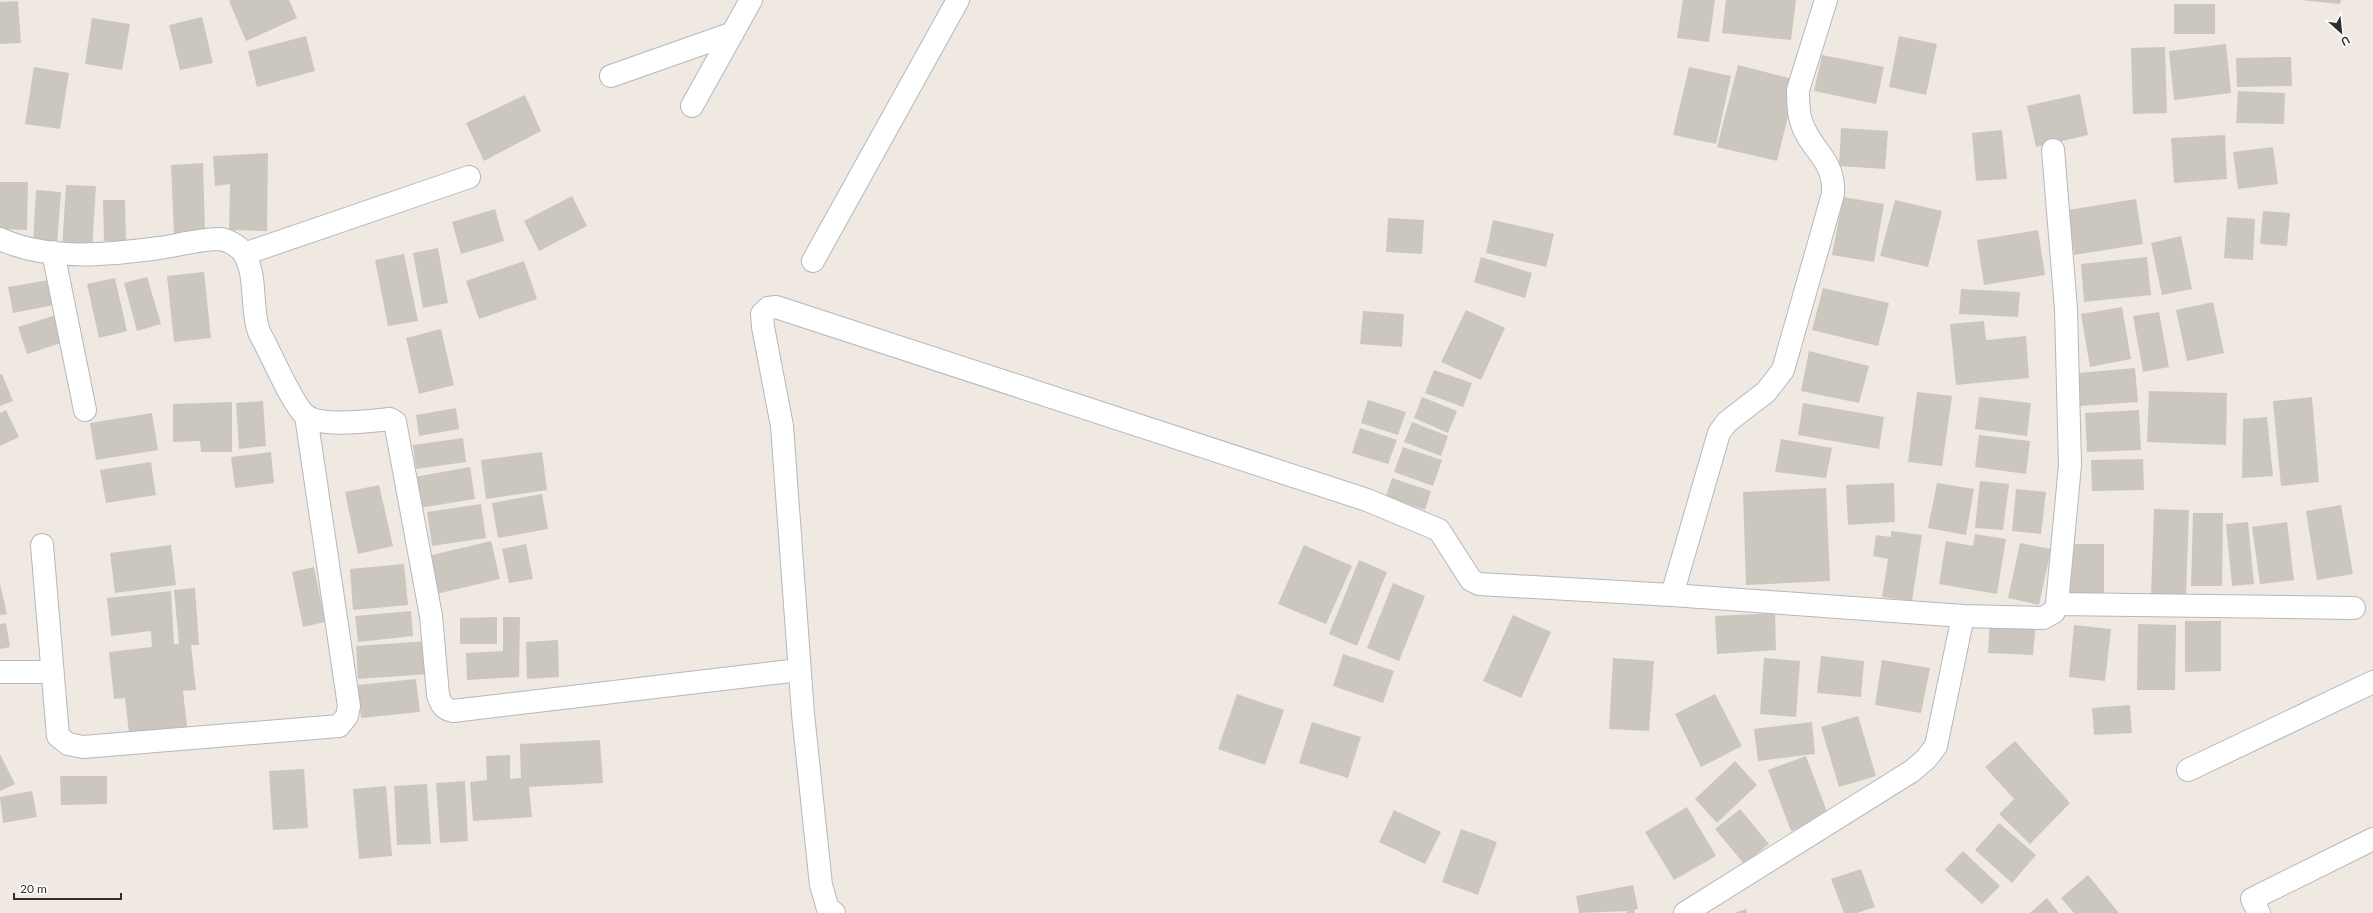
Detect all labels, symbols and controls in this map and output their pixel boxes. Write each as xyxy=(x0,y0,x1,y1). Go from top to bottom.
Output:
north arrow xyxy=(2321,12,2361,52)
text: U xyxy=(2339,34,2352,49)
scale bar xyxy=(14,875,121,901)
text: 20 m xyxy=(20,881,47,896)

